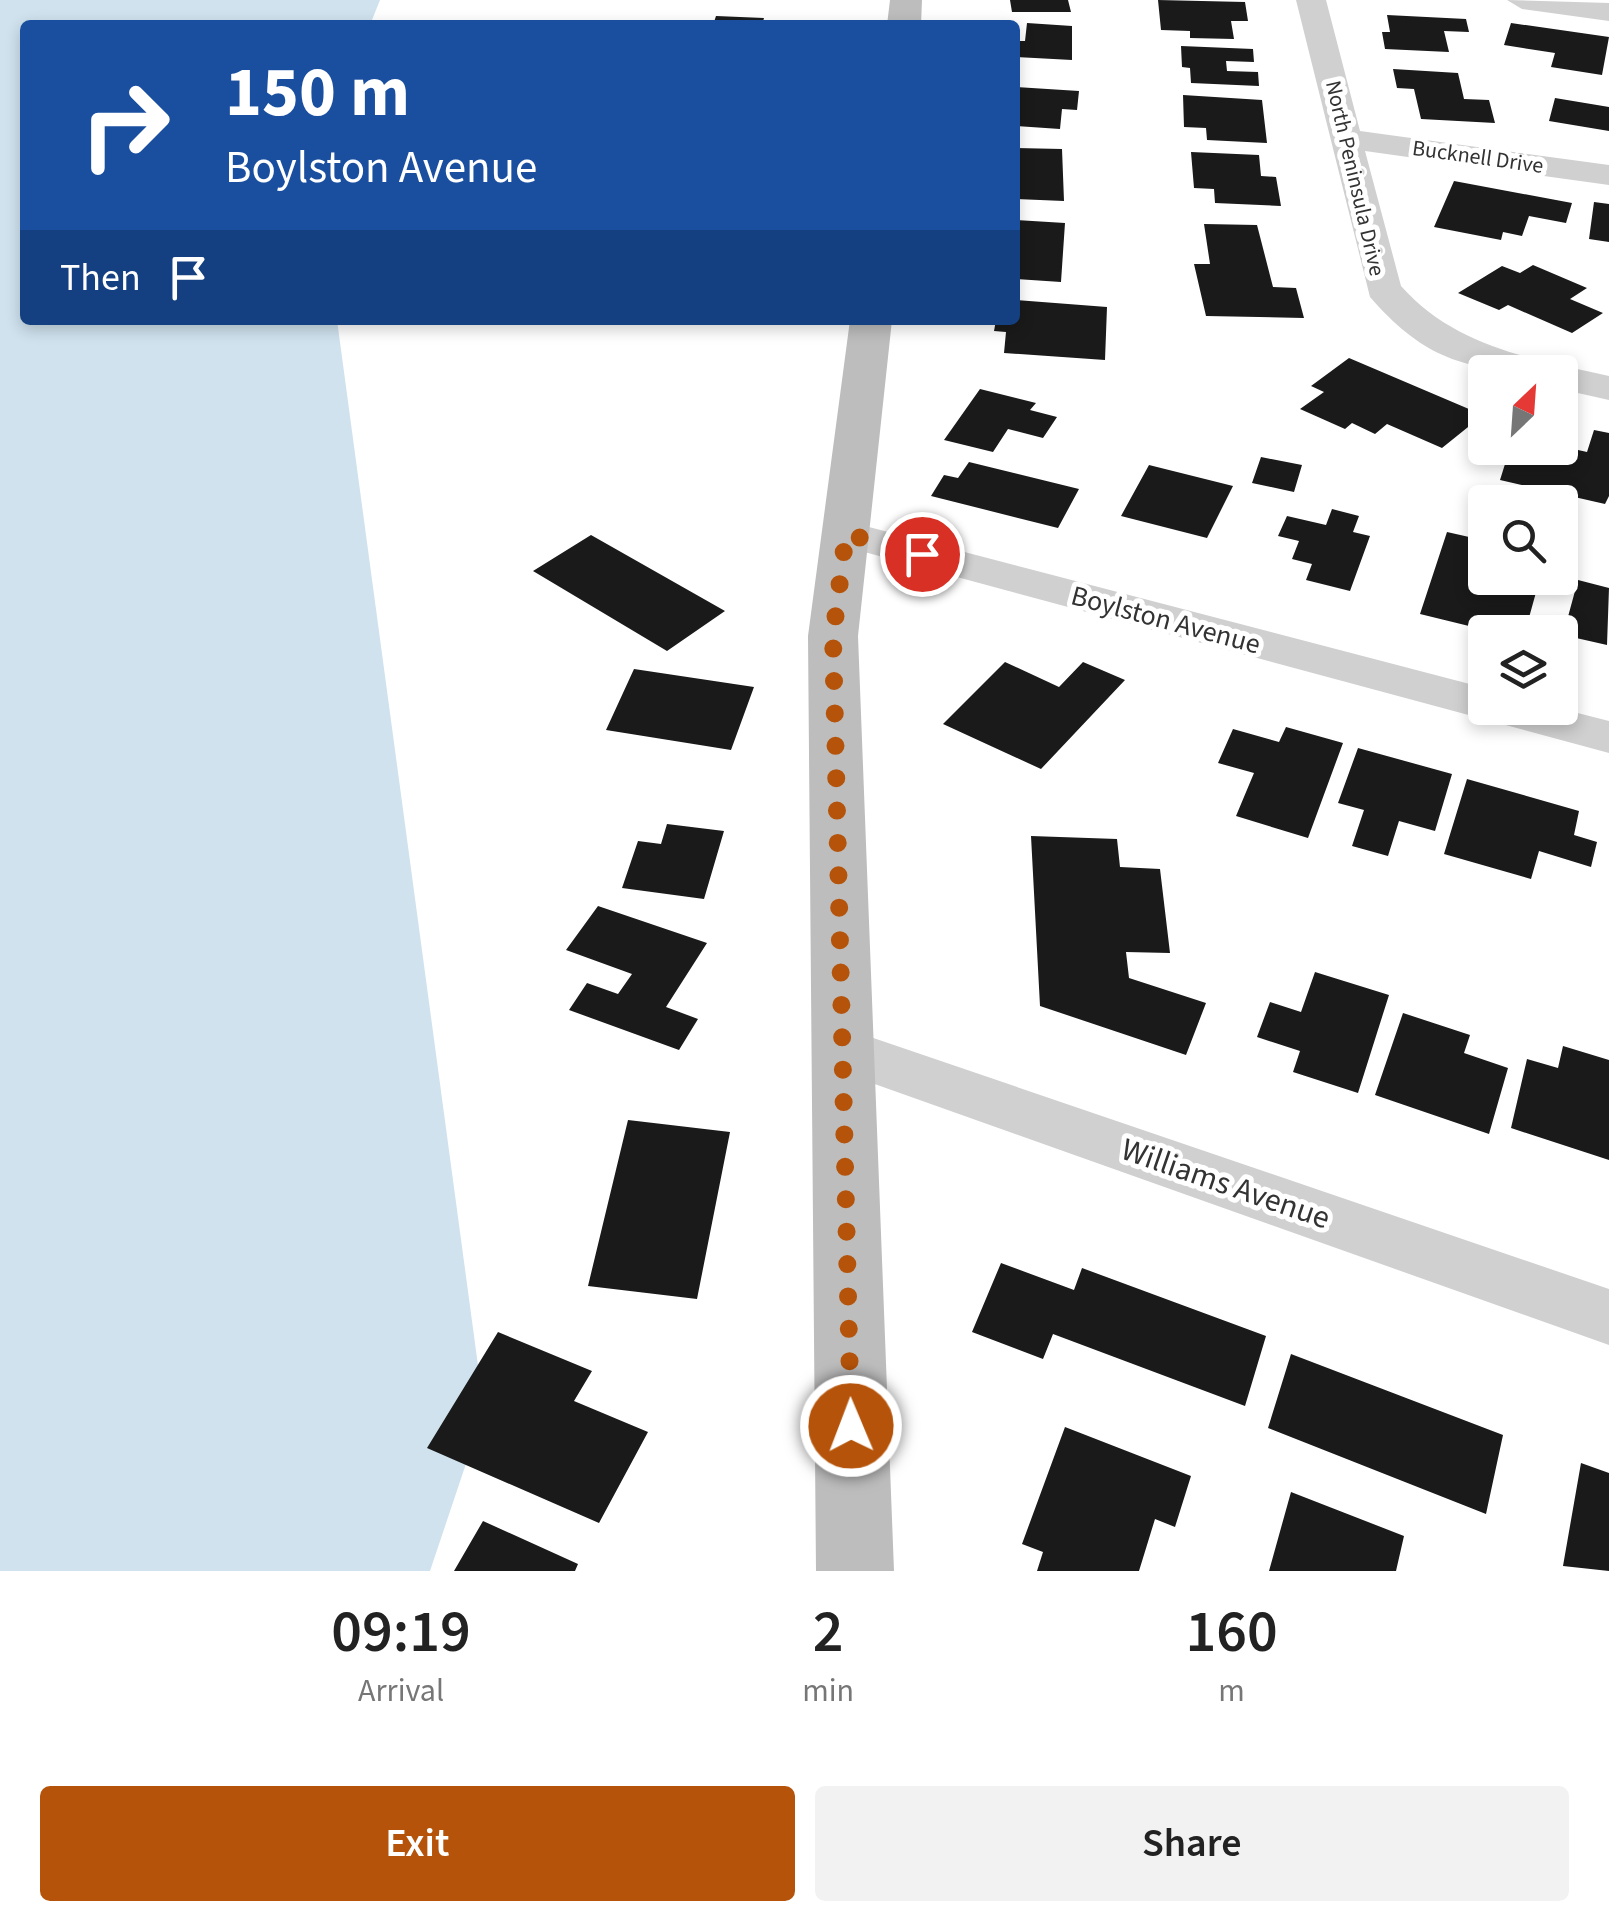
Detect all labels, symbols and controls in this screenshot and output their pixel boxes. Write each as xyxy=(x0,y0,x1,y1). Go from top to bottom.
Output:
text: 150 m xyxy=(225,43,410,143)
icon: right xyxy=(60,60,190,190)
street label: North Peninsula Drive xyxy=(1317,77,1393,279)
street label: Bucknell Drive xyxy=(1410,132,1546,182)
text: Boylston Avenue xyxy=(225,136,537,200)
icon: arrive xyxy=(161,250,216,305)
text: Then xyxy=(60,251,141,305)
north arrow xyxy=(1468,355,1578,465)
map controls xyxy=(1468,355,1578,725)
button: search xyxy=(1468,485,1578,595)
pin xyxy=(880,512,965,597)
icon: arrive xyxy=(895,527,950,582)
street label: Boylston Avenue xyxy=(1067,575,1265,664)
button: layers xyxy=(1468,615,1578,725)
street label: Williams Avenue xyxy=(1115,1127,1336,1241)
position arrow xyxy=(799,1374,903,1478)
text: 09:19 xyxy=(331,1590,471,1675)
text: 2 xyxy=(813,1590,844,1675)
text: 160 xyxy=(1185,1590,1278,1675)
text: Arrival xyxy=(358,1668,444,1714)
text: min xyxy=(802,1668,854,1714)
text: m xyxy=(1218,1668,1245,1714)
button: Exit xyxy=(40,1786,795,1901)
button: Share xyxy=(815,1786,1569,1901)

